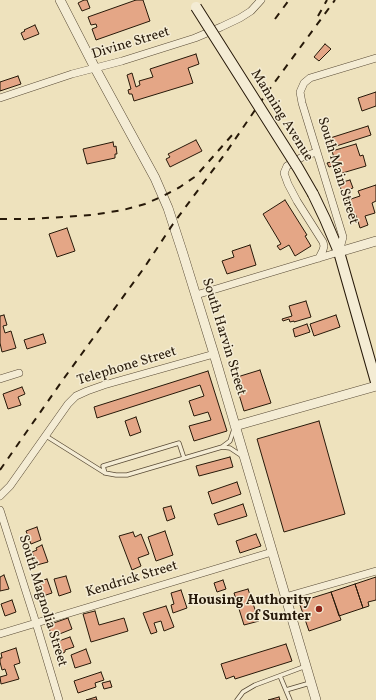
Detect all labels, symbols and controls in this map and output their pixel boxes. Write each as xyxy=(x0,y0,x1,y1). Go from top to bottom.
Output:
street label: Divine Street xyxy=(90,24,172,64)
street label: Manning Avenue xyxy=(246,67,316,165)
street label: South Main Street xyxy=(313,115,361,227)
street label: South Harvin Street xyxy=(197,276,249,398)
street label: Telephone Street xyxy=(75,344,179,390)
street label: South Magnolia Street xyxy=(14,533,70,669)
street label: Kendrick Street xyxy=(84,558,180,602)
place label: Housing Authority of Sumter xyxy=(188,593,311,626)
marker: Housing Authority of Sumter xyxy=(314,604,324,614)

